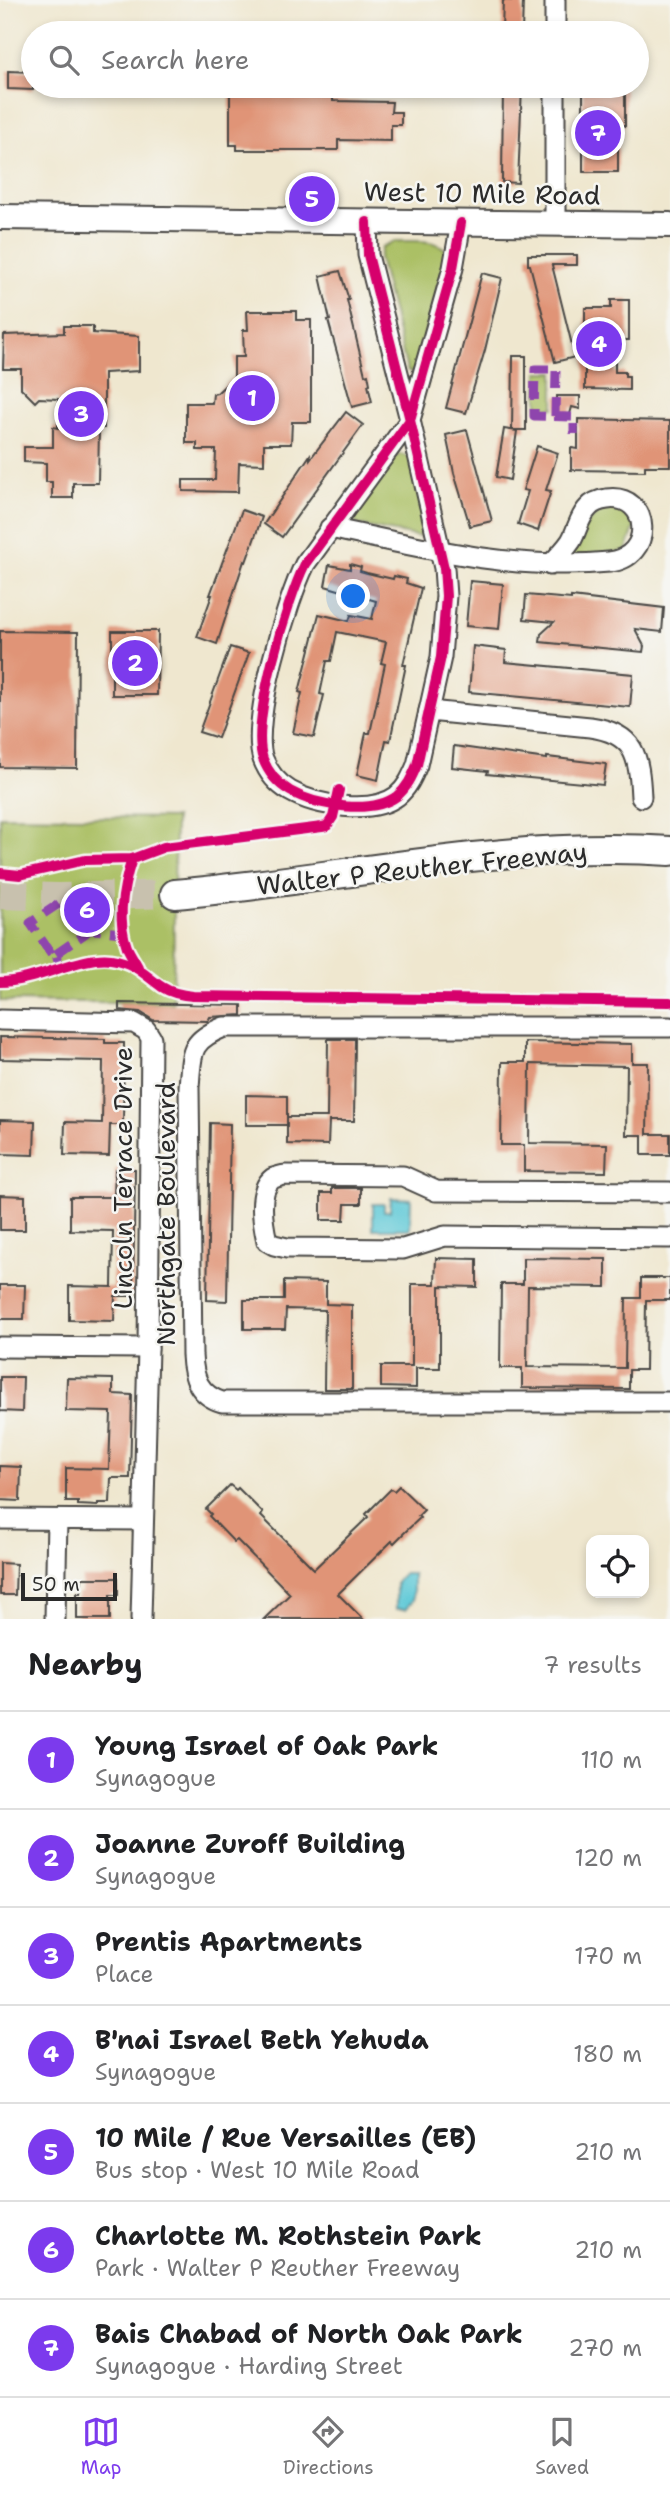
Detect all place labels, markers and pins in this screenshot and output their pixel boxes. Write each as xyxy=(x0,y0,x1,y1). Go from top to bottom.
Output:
pin: 7 xyxy=(575,107,621,159)
pin: 5 xyxy=(289,173,335,225)
pin: 4 xyxy=(576,318,622,370)
pin: 1 xyxy=(229,372,275,424)
pin: 3 xyxy=(58,388,104,440)
pin: 2 xyxy=(112,637,158,689)
pin: 6 xyxy=(64,884,110,936)

